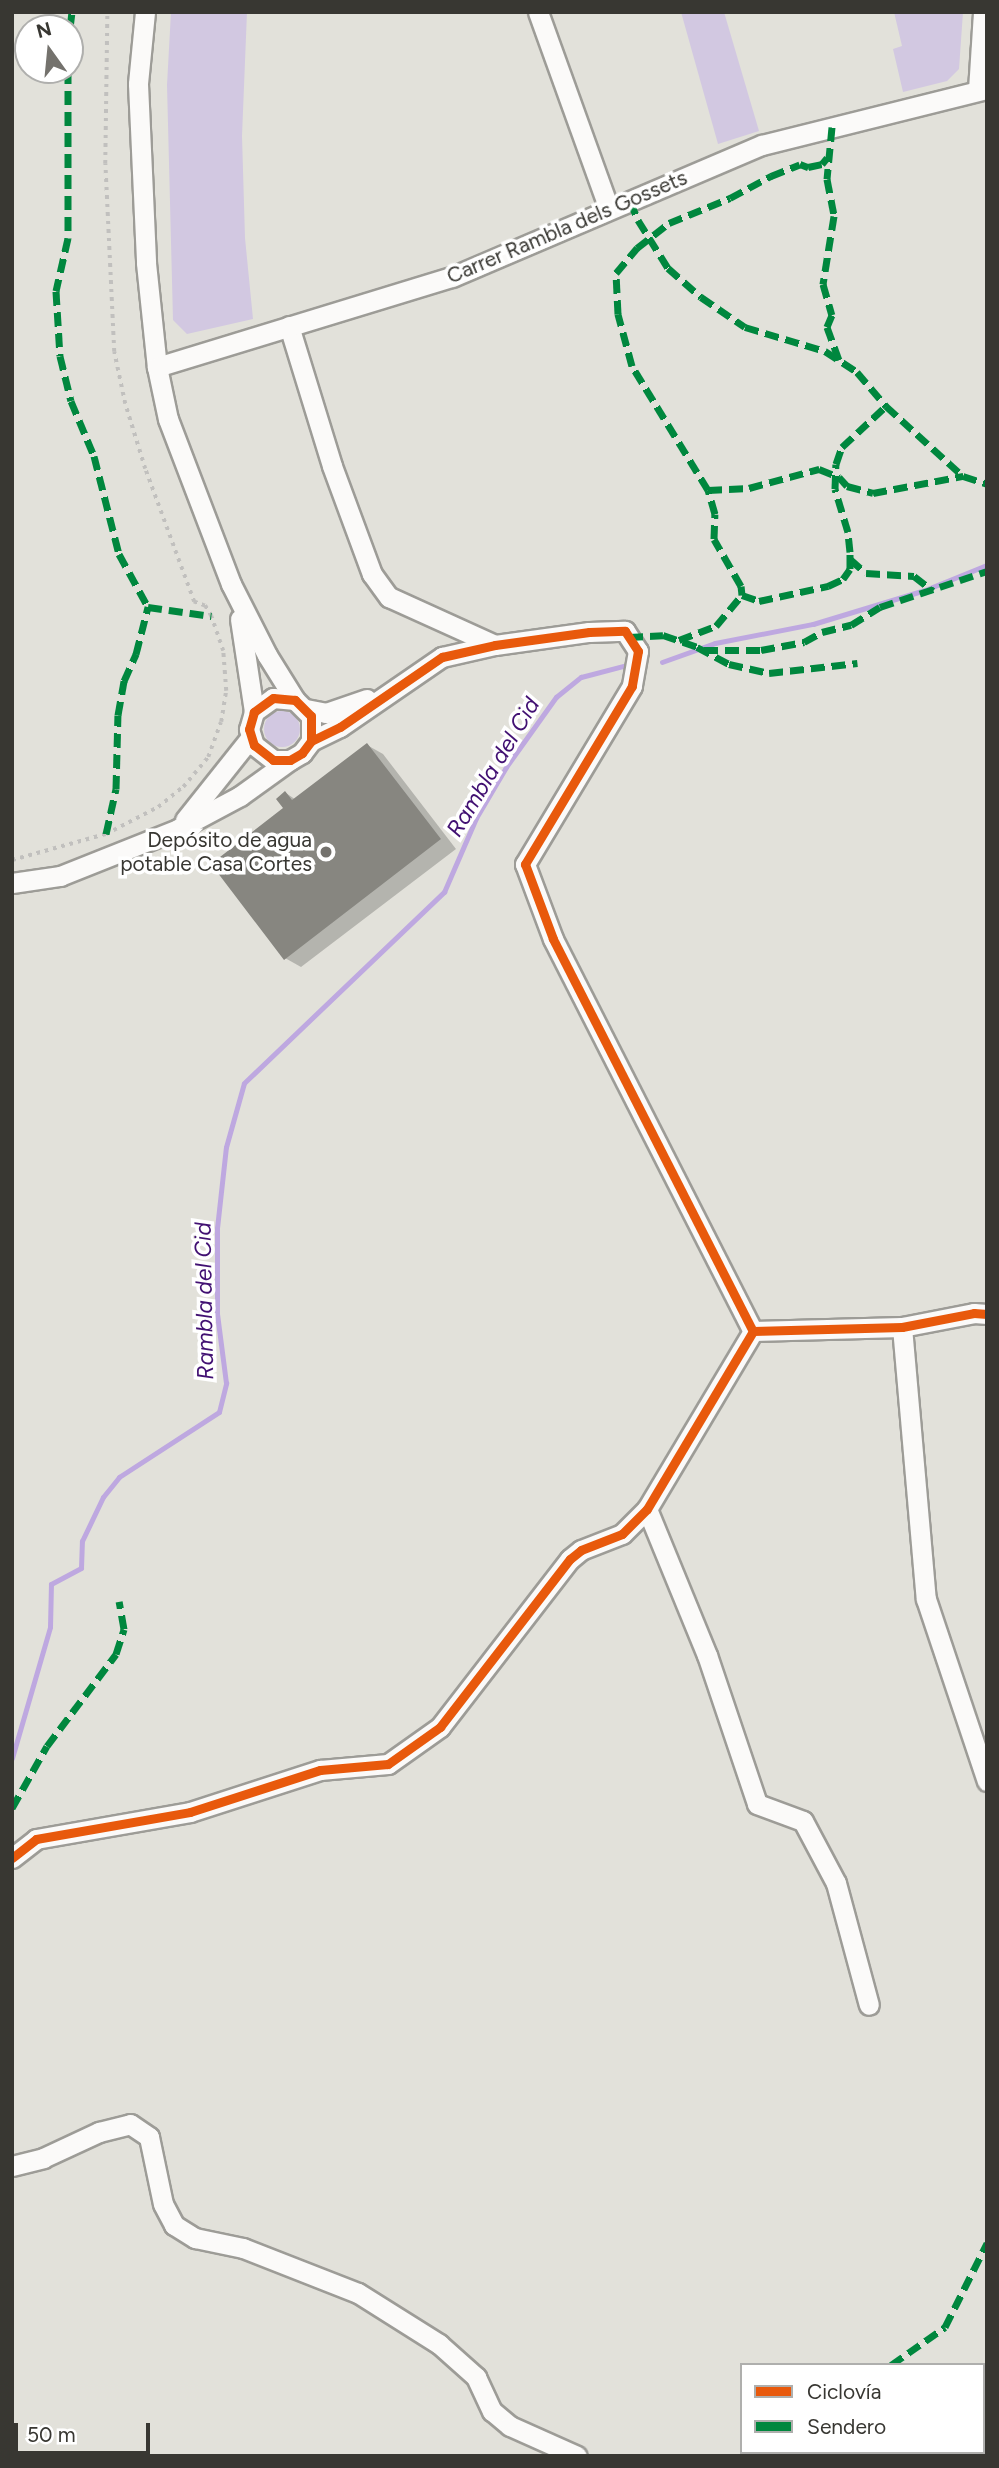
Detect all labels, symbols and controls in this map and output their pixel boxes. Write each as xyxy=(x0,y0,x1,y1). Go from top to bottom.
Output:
north arrow xyxy=(14,14,84,84)
text: N xyxy=(34,17,54,43)
street label: Carrer Rambla dels Gossets xyxy=(443,165,691,289)
water label: Rambla del Cid xyxy=(441,692,545,842)
place label: Depósito de agua potable Casa Cortes xyxy=(120,827,312,877)
marker: Depósito de agua potable Casa Cortes xyxy=(318,844,334,860)
water label: Rambla del Cid xyxy=(189,1222,219,1380)
legend xyxy=(740,2363,985,2454)
text: Ciclovía xyxy=(807,2379,881,2404)
scale bar xyxy=(18,2408,154,2452)
text: Sendero xyxy=(807,2414,886,2439)
text: 50 m xyxy=(27,2422,76,2447)

